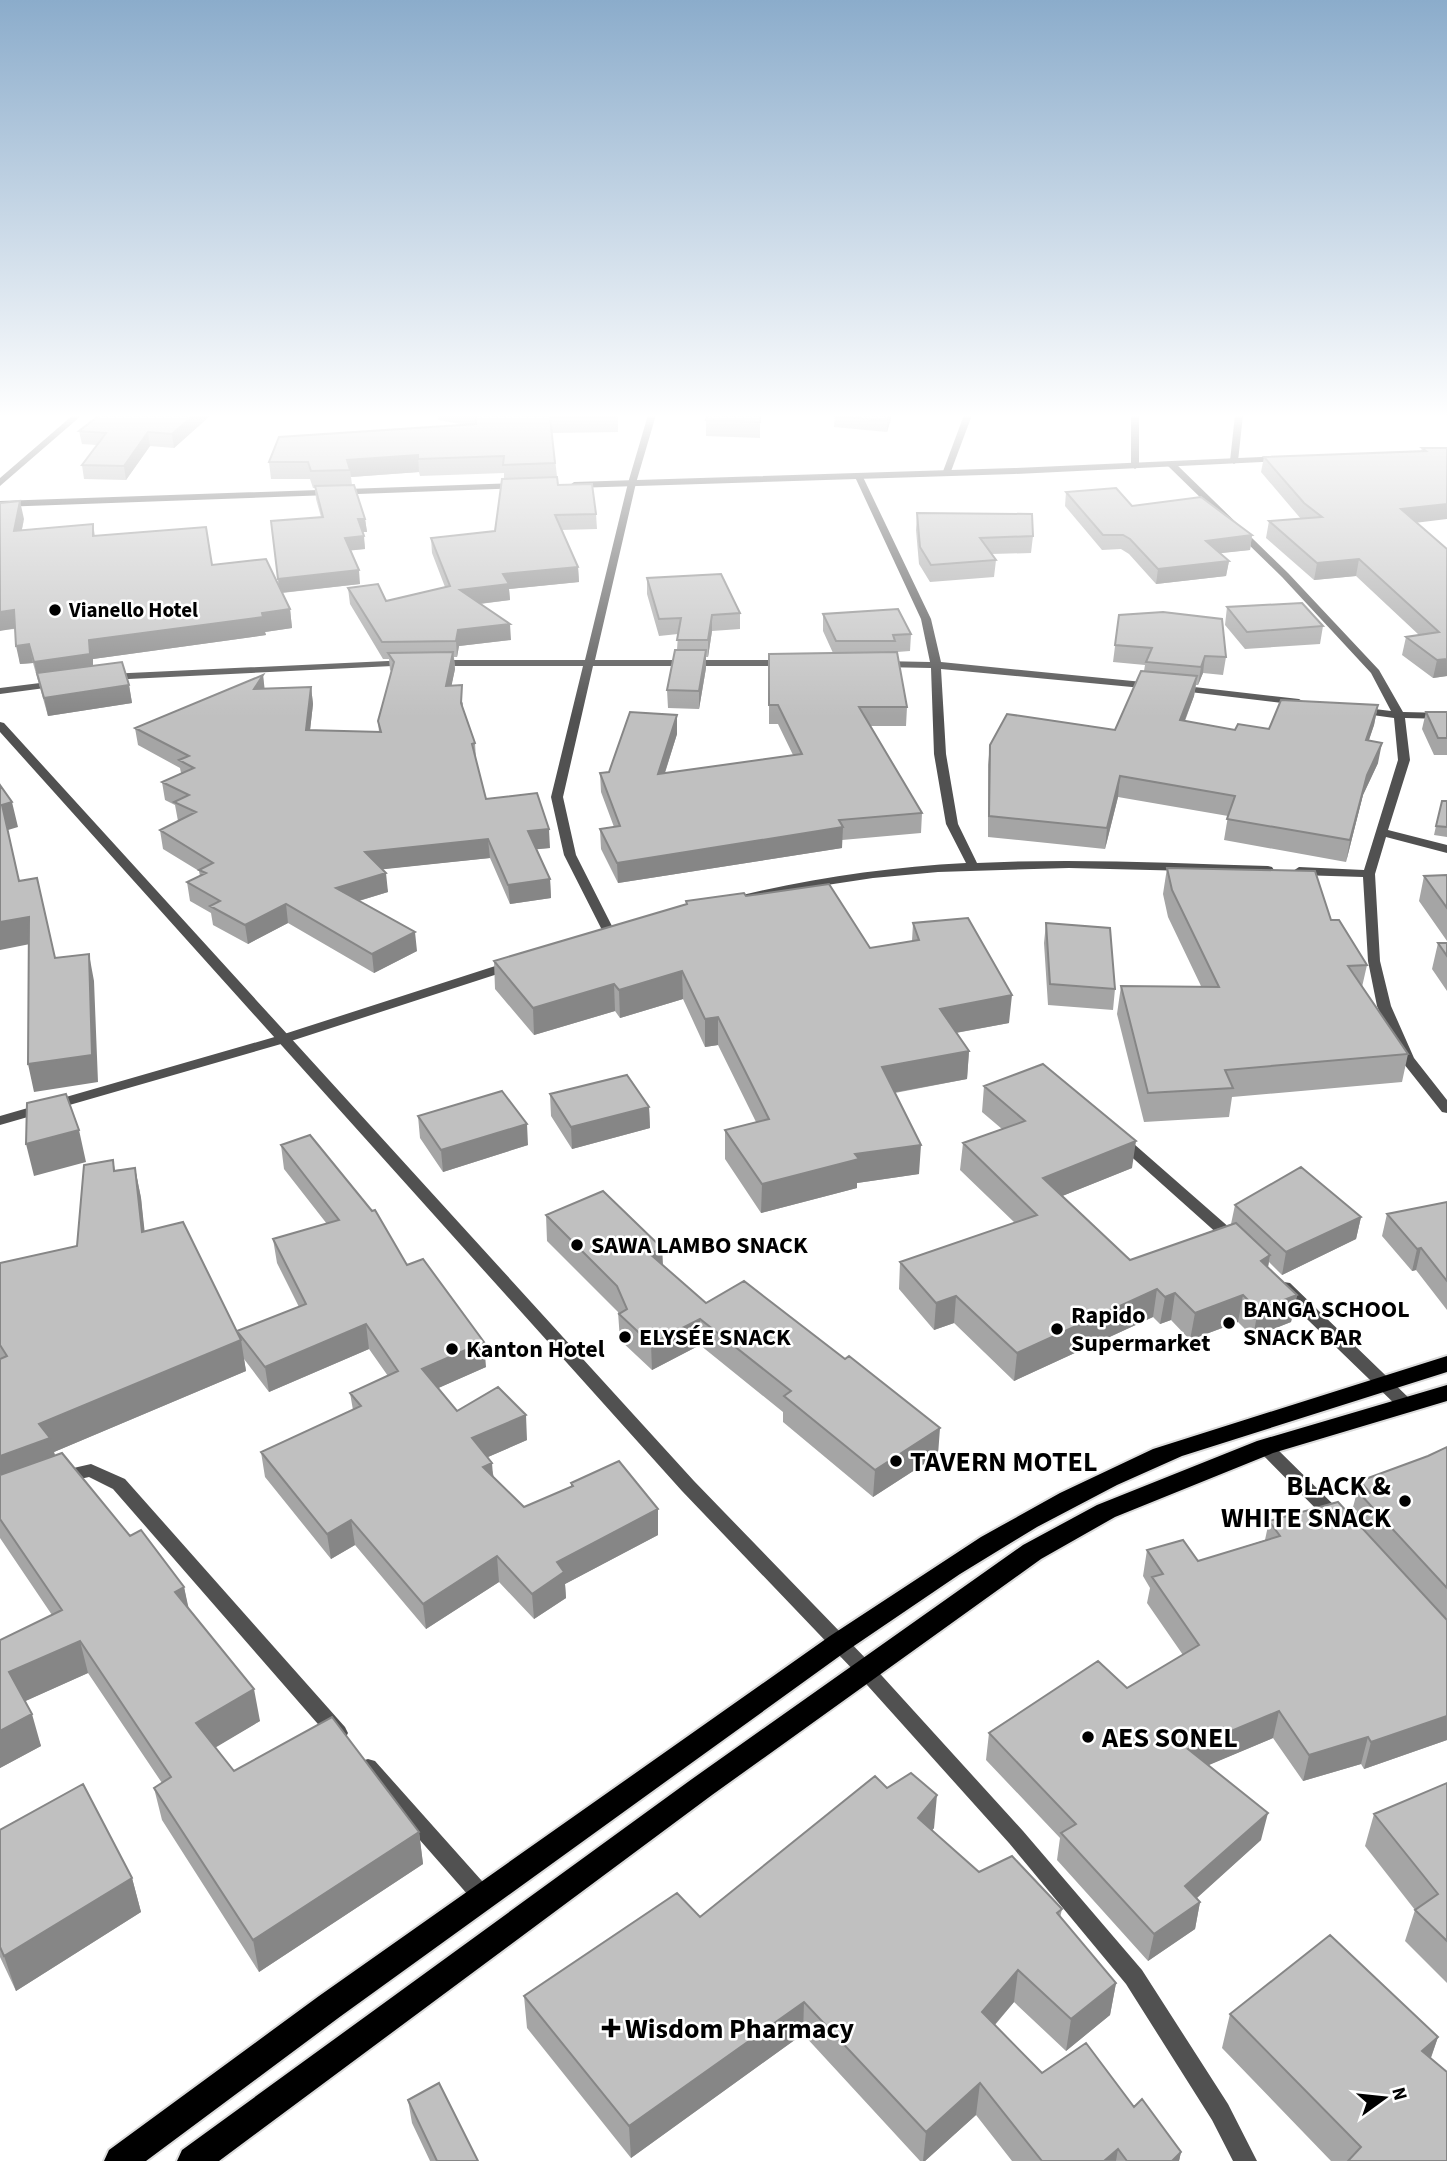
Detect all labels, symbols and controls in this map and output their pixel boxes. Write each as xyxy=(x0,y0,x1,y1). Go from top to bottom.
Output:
place label: Vianello Hotel xyxy=(68,595,198,625)
marker: Vianello Hotel xyxy=(47,602,63,618)
place label: SAWA LAMBO SNACK xyxy=(591,1228,808,1263)
marker: SAWA LAMBO SNACK xyxy=(569,1237,585,1253)
place label: BANGA SCHOOL SNACK BAR xyxy=(1243,1292,1410,1355)
place label: Rapido Supermarket xyxy=(1071,1298,1210,1361)
marker: BANGA SCHOOL SNACK BAR xyxy=(1221,1315,1237,1331)
place label: ELYSÉE SNACK xyxy=(639,1320,791,1355)
marker: Rapido Supermarket xyxy=(1049,1321,1065,1337)
marker: ELYSÉE SNACK xyxy=(617,1329,633,1345)
place label: Kanton Hotel xyxy=(466,1332,605,1367)
marker: Kanton Hotel xyxy=(444,1341,460,1357)
place label: TAVERN MOTEL xyxy=(910,1442,1097,1482)
marker: TAVERN MOTEL xyxy=(888,1453,904,1469)
place label: BLACK & WHITE SNACK xyxy=(1221,1466,1392,1538)
marker: BLACK & WHITE SNACK xyxy=(1397,1493,1413,1509)
place label: AES SONEL xyxy=(1101,1718,1238,1758)
marker: AES SONEL xyxy=(1080,1729,1096,1745)
place label: Wisdom Pharmacy xyxy=(625,2009,855,2049)
marker: Wisdom Pharmacy xyxy=(603,2020,619,2036)
north arrow xyxy=(1349,2063,1419,2133)
text: N xyxy=(1384,2084,1414,2104)

